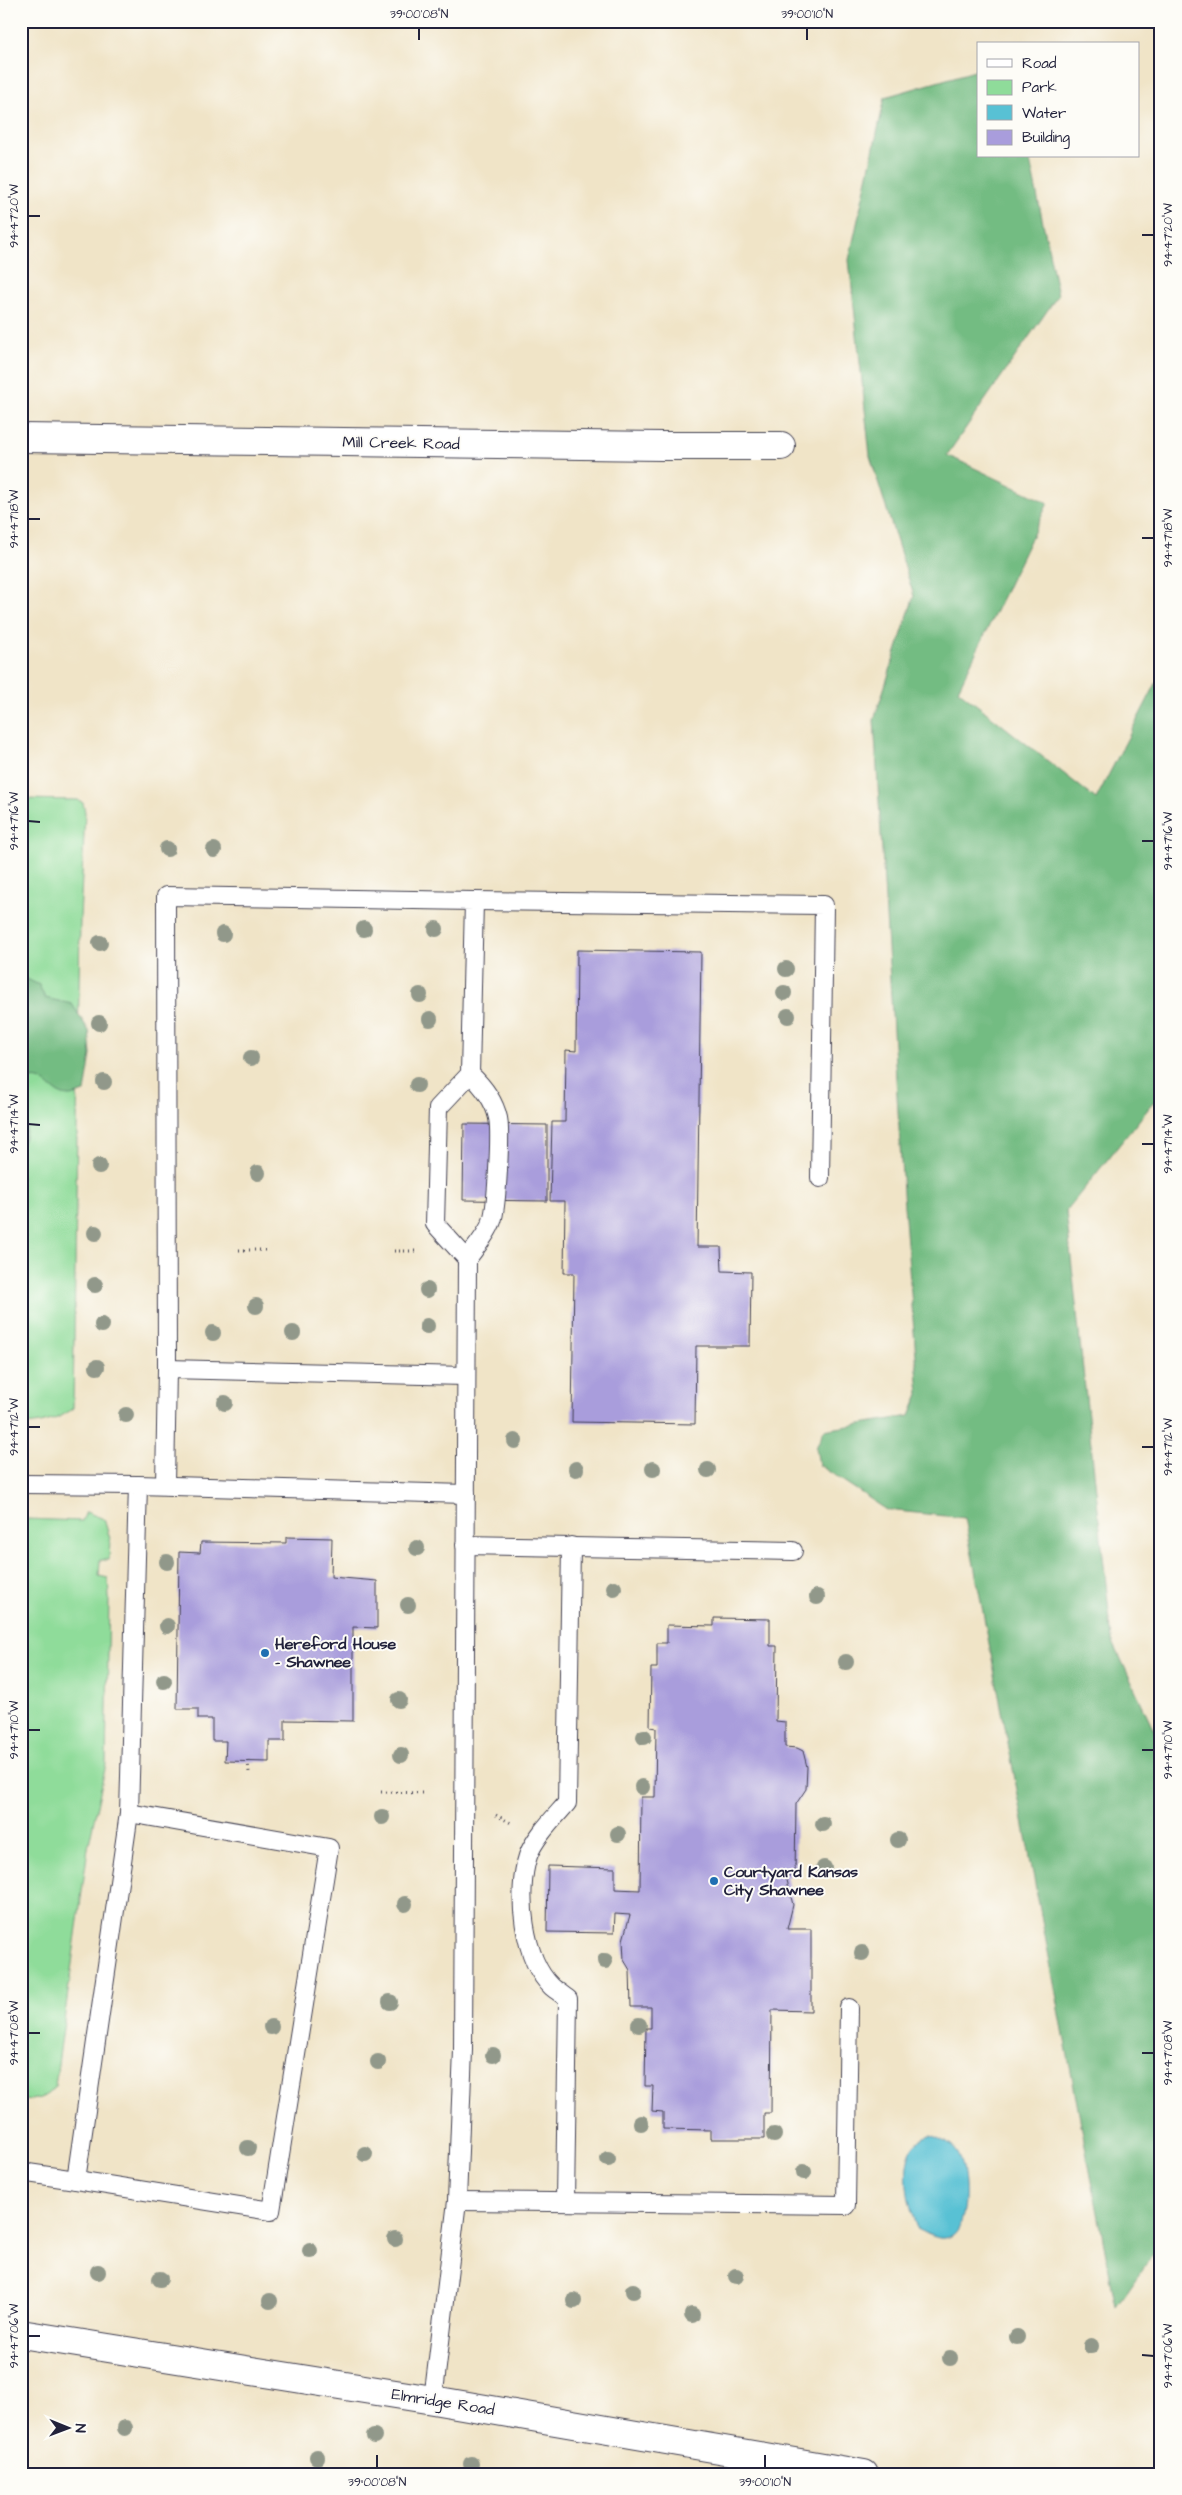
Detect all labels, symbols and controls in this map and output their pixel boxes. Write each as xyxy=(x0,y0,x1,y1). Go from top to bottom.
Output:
text: 39°00'08"N xyxy=(390,6,449,23)
text: 39°00'10"N xyxy=(781,6,834,23)
legend xyxy=(977,42,1140,158)
text: Road xyxy=(1022,53,1057,74)
text: Park xyxy=(1022,77,1057,98)
text: Water xyxy=(1022,103,1066,124)
text: Building xyxy=(1022,127,1070,149)
text: 94°47'20"W xyxy=(6,183,23,248)
text: 94°47'20"W xyxy=(1160,202,1177,267)
street label: Mill Creek Road xyxy=(342,431,460,455)
text: 94°47'18"W xyxy=(6,489,23,548)
text: 94°47'18"W xyxy=(1160,508,1177,567)
text: 94°47'16"W xyxy=(6,791,23,850)
text: 94°47'16"W xyxy=(1160,811,1177,870)
text: 94°47'14"W xyxy=(6,1094,23,1153)
text: 94°47'14"W xyxy=(1160,1114,1177,1173)
text: 94°47'12"W xyxy=(6,1397,23,1456)
text: 94°47'12"W xyxy=(1160,1417,1177,1476)
place label: Hereford House - Shawnee xyxy=(275,1633,397,1673)
marker: Hereford House - Shawnee xyxy=(259,1647,271,1659)
text: 94°47'10"W xyxy=(6,1700,23,1759)
text: 94°47'10"W xyxy=(1160,1720,1177,1779)
place label: Courtyard Kansas City Shawnee xyxy=(724,1861,858,1902)
marker: Courtyard Kansas City Shawnee xyxy=(708,1875,720,1887)
text: 94°47'08"W xyxy=(6,2000,23,2065)
text: 94°47'08"W xyxy=(1160,2020,1177,2085)
text: 94°47'06"W xyxy=(6,2303,23,2368)
text: 94°47'06"W xyxy=(1160,2323,1177,2388)
street label: Elmridge Road xyxy=(390,2383,496,2422)
north arrow xyxy=(42,2402,92,2452)
text: N xyxy=(70,2424,90,2433)
text: 39°00'08"N xyxy=(348,2474,407,2491)
text: 39°00'10"N xyxy=(739,2474,792,2491)

